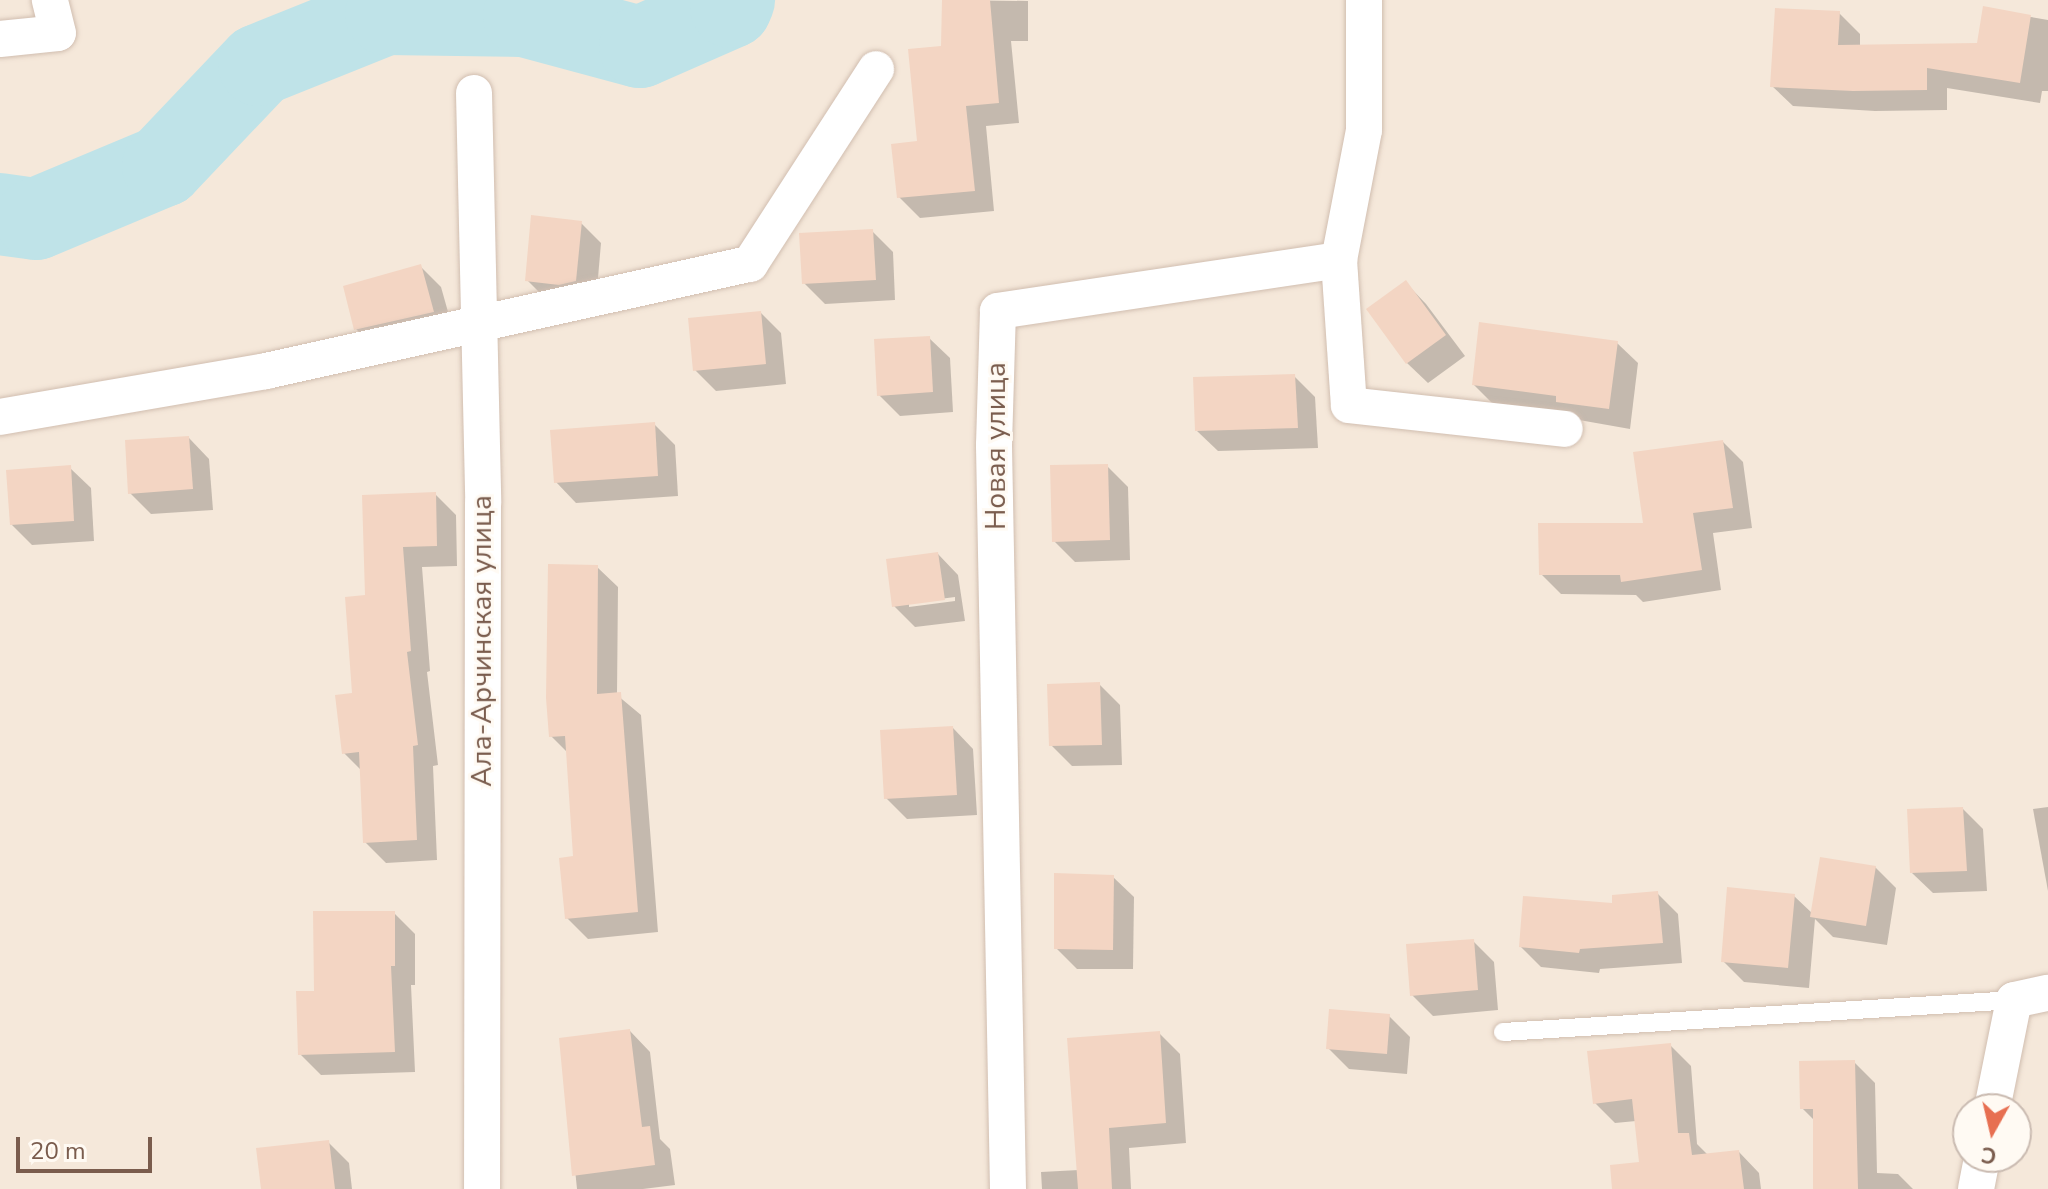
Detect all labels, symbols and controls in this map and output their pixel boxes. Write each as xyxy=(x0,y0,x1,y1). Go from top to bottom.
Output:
street label: Новая улица xyxy=(979,362,1013,530)
street label: Ала-Арчинская улица xyxy=(465,495,499,787)
north arrow xyxy=(1952,1093,2032,1173)
scale bar xyxy=(20,1121,156,1171)
text: 20 m xyxy=(30,1135,86,1167)
text: С xyxy=(1979,1139,1998,1171)

